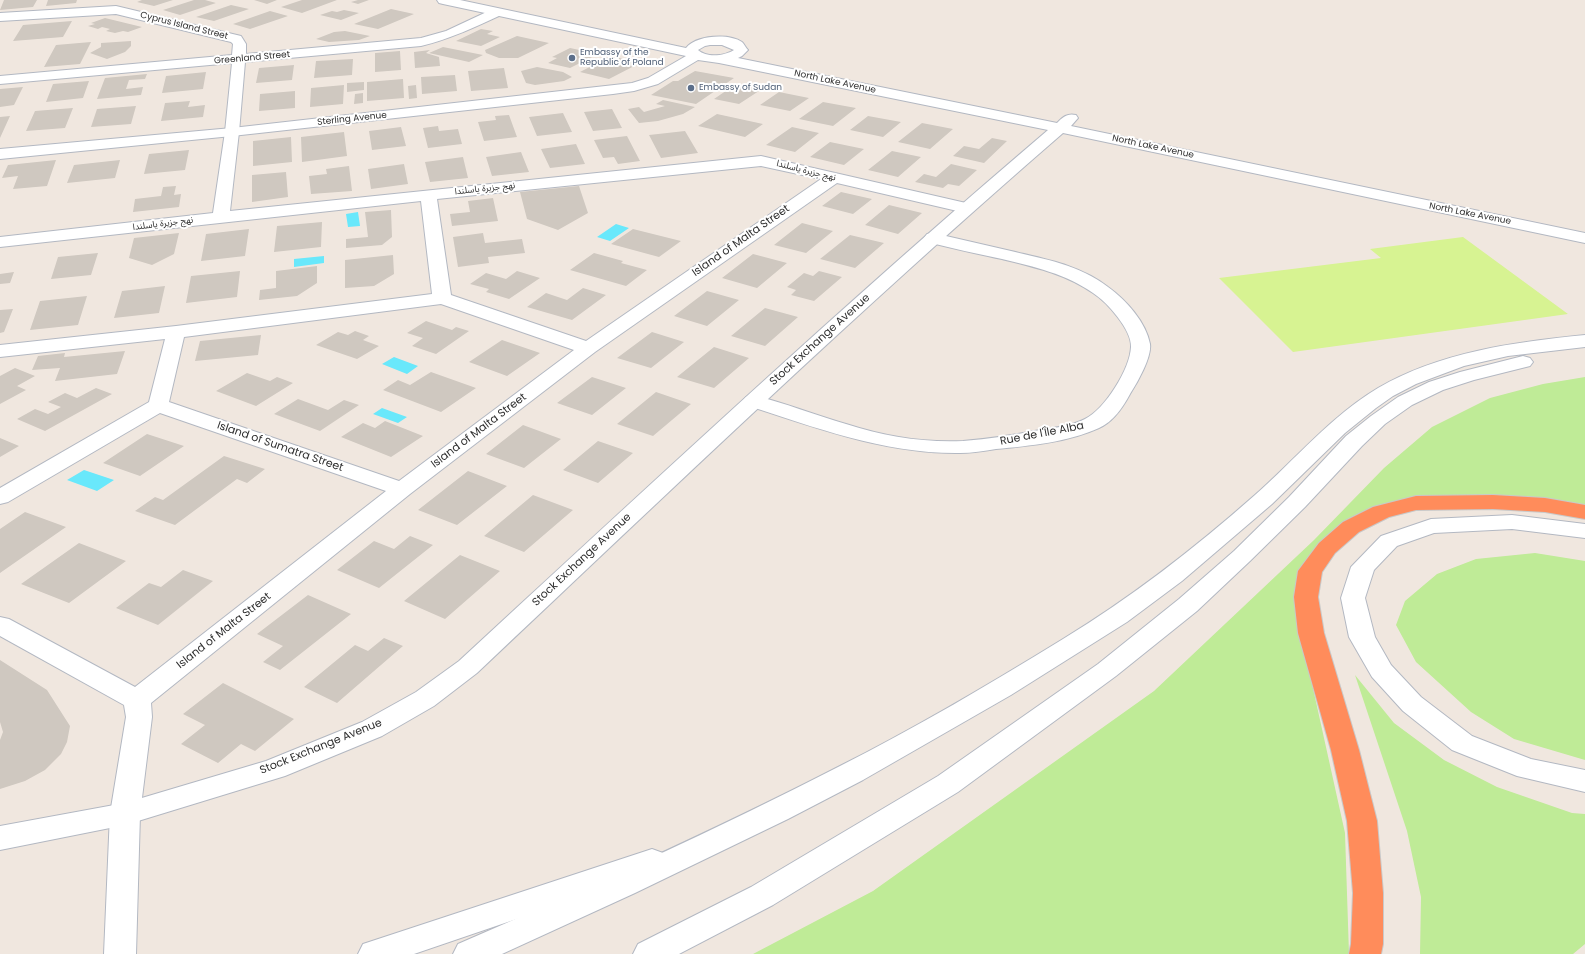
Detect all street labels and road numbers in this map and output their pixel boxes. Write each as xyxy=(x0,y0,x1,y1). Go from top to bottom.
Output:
street label: Cyprus Island Street xyxy=(139,10,229,42)
street label: Greenland Street xyxy=(214,49,290,67)
street label: North Lake Avenue xyxy=(793,68,877,96)
street label: Sterling Avenue xyxy=(317,110,387,128)
street label: North Lake Avenue xyxy=(1111,133,1195,161)
street label: نهج جزيرة ياسلندا xyxy=(775,158,837,184)
street label: نهج جزيرة ياسلندا xyxy=(454,180,516,198)
street label: North Lake Avenue xyxy=(1428,201,1512,227)
street label: Island of Malta Street xyxy=(690,202,792,280)
street label: نهج جزيرة ياسلندا xyxy=(132,215,194,233)
street label: Stock Exchange Avenue xyxy=(767,291,873,389)
street label: Island of Malta Street xyxy=(429,391,529,471)
street label: Island of Sumatra Street xyxy=(215,419,345,475)
street label: Rue de l'Île Alba xyxy=(999,419,1085,449)
street label: Stock Exchange Avenue xyxy=(530,511,634,609)
street label: Island of Malta Street xyxy=(174,590,274,672)
street label: Stock Exchange Avenue xyxy=(258,716,384,778)

